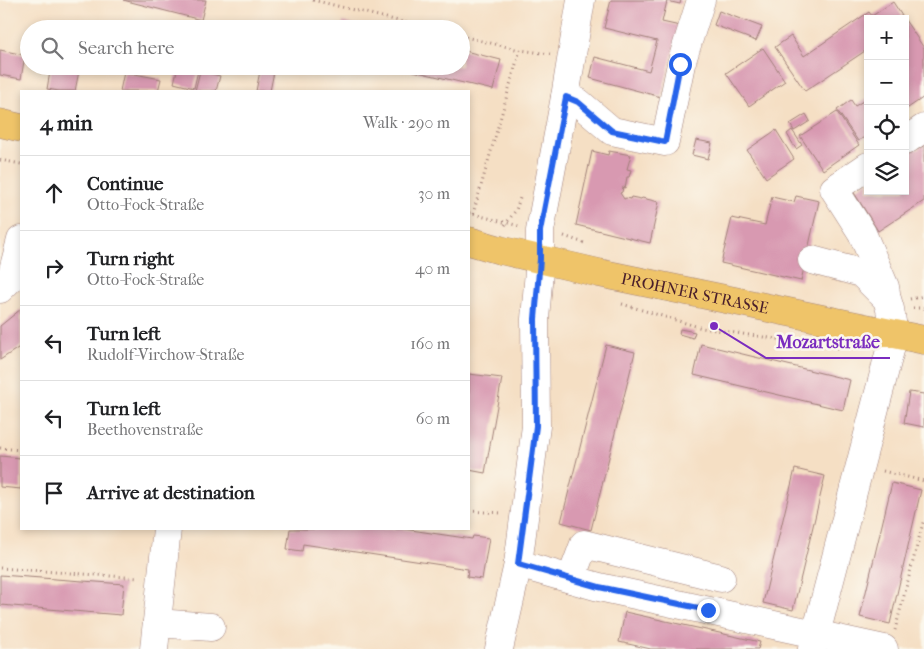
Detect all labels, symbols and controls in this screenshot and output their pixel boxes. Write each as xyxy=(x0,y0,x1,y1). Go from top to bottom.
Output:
map controls xyxy=(864,15,909,195)
button: + xyxy=(864,15,909,60)
search box xyxy=(20,20,470,75)
icon: search xyxy=(38,34,66,62)
text: Search here xyxy=(78,37,174,59)
route start xyxy=(669,53,692,76)
button: − xyxy=(864,60,909,105)
button: locate xyxy=(864,105,909,150)
text: 4 min xyxy=(40,111,93,135)
text: Walk · 290 m xyxy=(363,113,450,132)
button: layers xyxy=(864,150,909,195)
text: Continue xyxy=(87,173,163,195)
icon: ahead xyxy=(40,179,68,207)
text: 30 m xyxy=(418,184,450,203)
text: Otto-Fock-Straße xyxy=(87,195,204,214)
text: Turn right xyxy=(87,248,174,270)
icon: right xyxy=(40,254,68,282)
text: 40 m xyxy=(415,259,450,278)
street label: PROHNER STRASSE xyxy=(619,269,771,318)
text: Otto-Fock-Straße xyxy=(87,270,204,289)
text: Turn left xyxy=(87,323,161,345)
callout: Mozartstraße xyxy=(766,325,890,358)
icon: left xyxy=(40,329,68,357)
text: Mozartstraße xyxy=(775,332,880,353)
text: 160 m xyxy=(410,334,450,353)
text: Rudolf-Virchow-Straße xyxy=(87,345,244,364)
text: Turn left xyxy=(87,398,161,420)
icon: left xyxy=(40,404,68,432)
text: 60 m xyxy=(416,409,450,428)
text: Beethovenstraße xyxy=(87,420,203,439)
icon: arrive xyxy=(40,479,68,507)
text: Arrive at destination xyxy=(87,482,255,504)
route end xyxy=(697,599,720,622)

